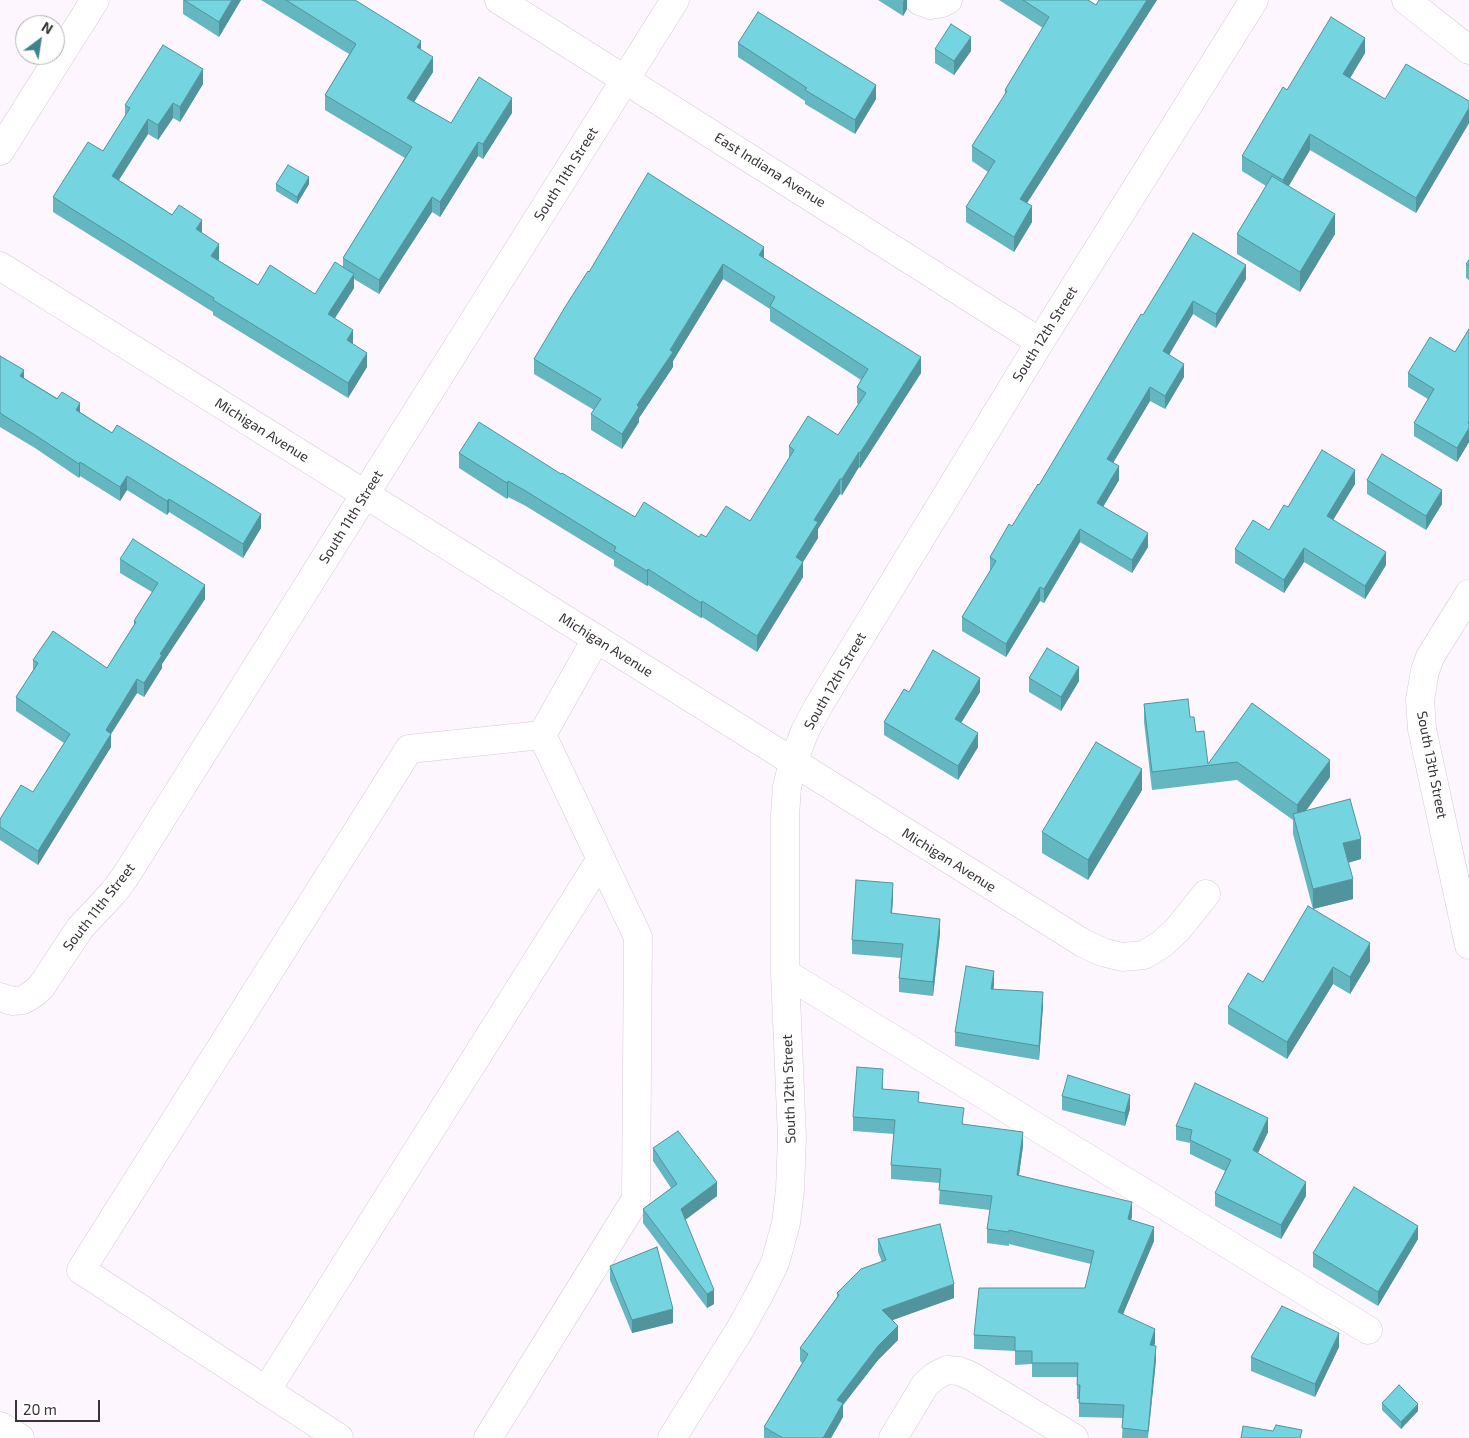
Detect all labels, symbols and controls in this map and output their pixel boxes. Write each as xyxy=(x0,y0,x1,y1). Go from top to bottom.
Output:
north arrow xyxy=(15,15,65,65)
text: N xyxy=(39,18,56,37)
street label: South 11th Street xyxy=(531,124,601,224)
street label: East Indiana Avenue xyxy=(711,129,829,211)
street label: South 12th Street xyxy=(1009,283,1081,385)
street label: Michigan Avenue xyxy=(212,394,312,466)
street label: South 11th Street xyxy=(316,467,386,567)
street label: Michigan Avenue xyxy=(556,609,656,681)
street label: South 12th Street xyxy=(800,629,870,733)
street label: South 13th Street xyxy=(1413,710,1451,820)
street label: Michigan Avenue xyxy=(899,824,999,896)
street label: South 11th Street xyxy=(59,860,139,954)
street label: South 12th Street xyxy=(779,1034,799,1144)
scale bar xyxy=(18,1390,102,1422)
text: 20 m xyxy=(23,1400,57,1418)

